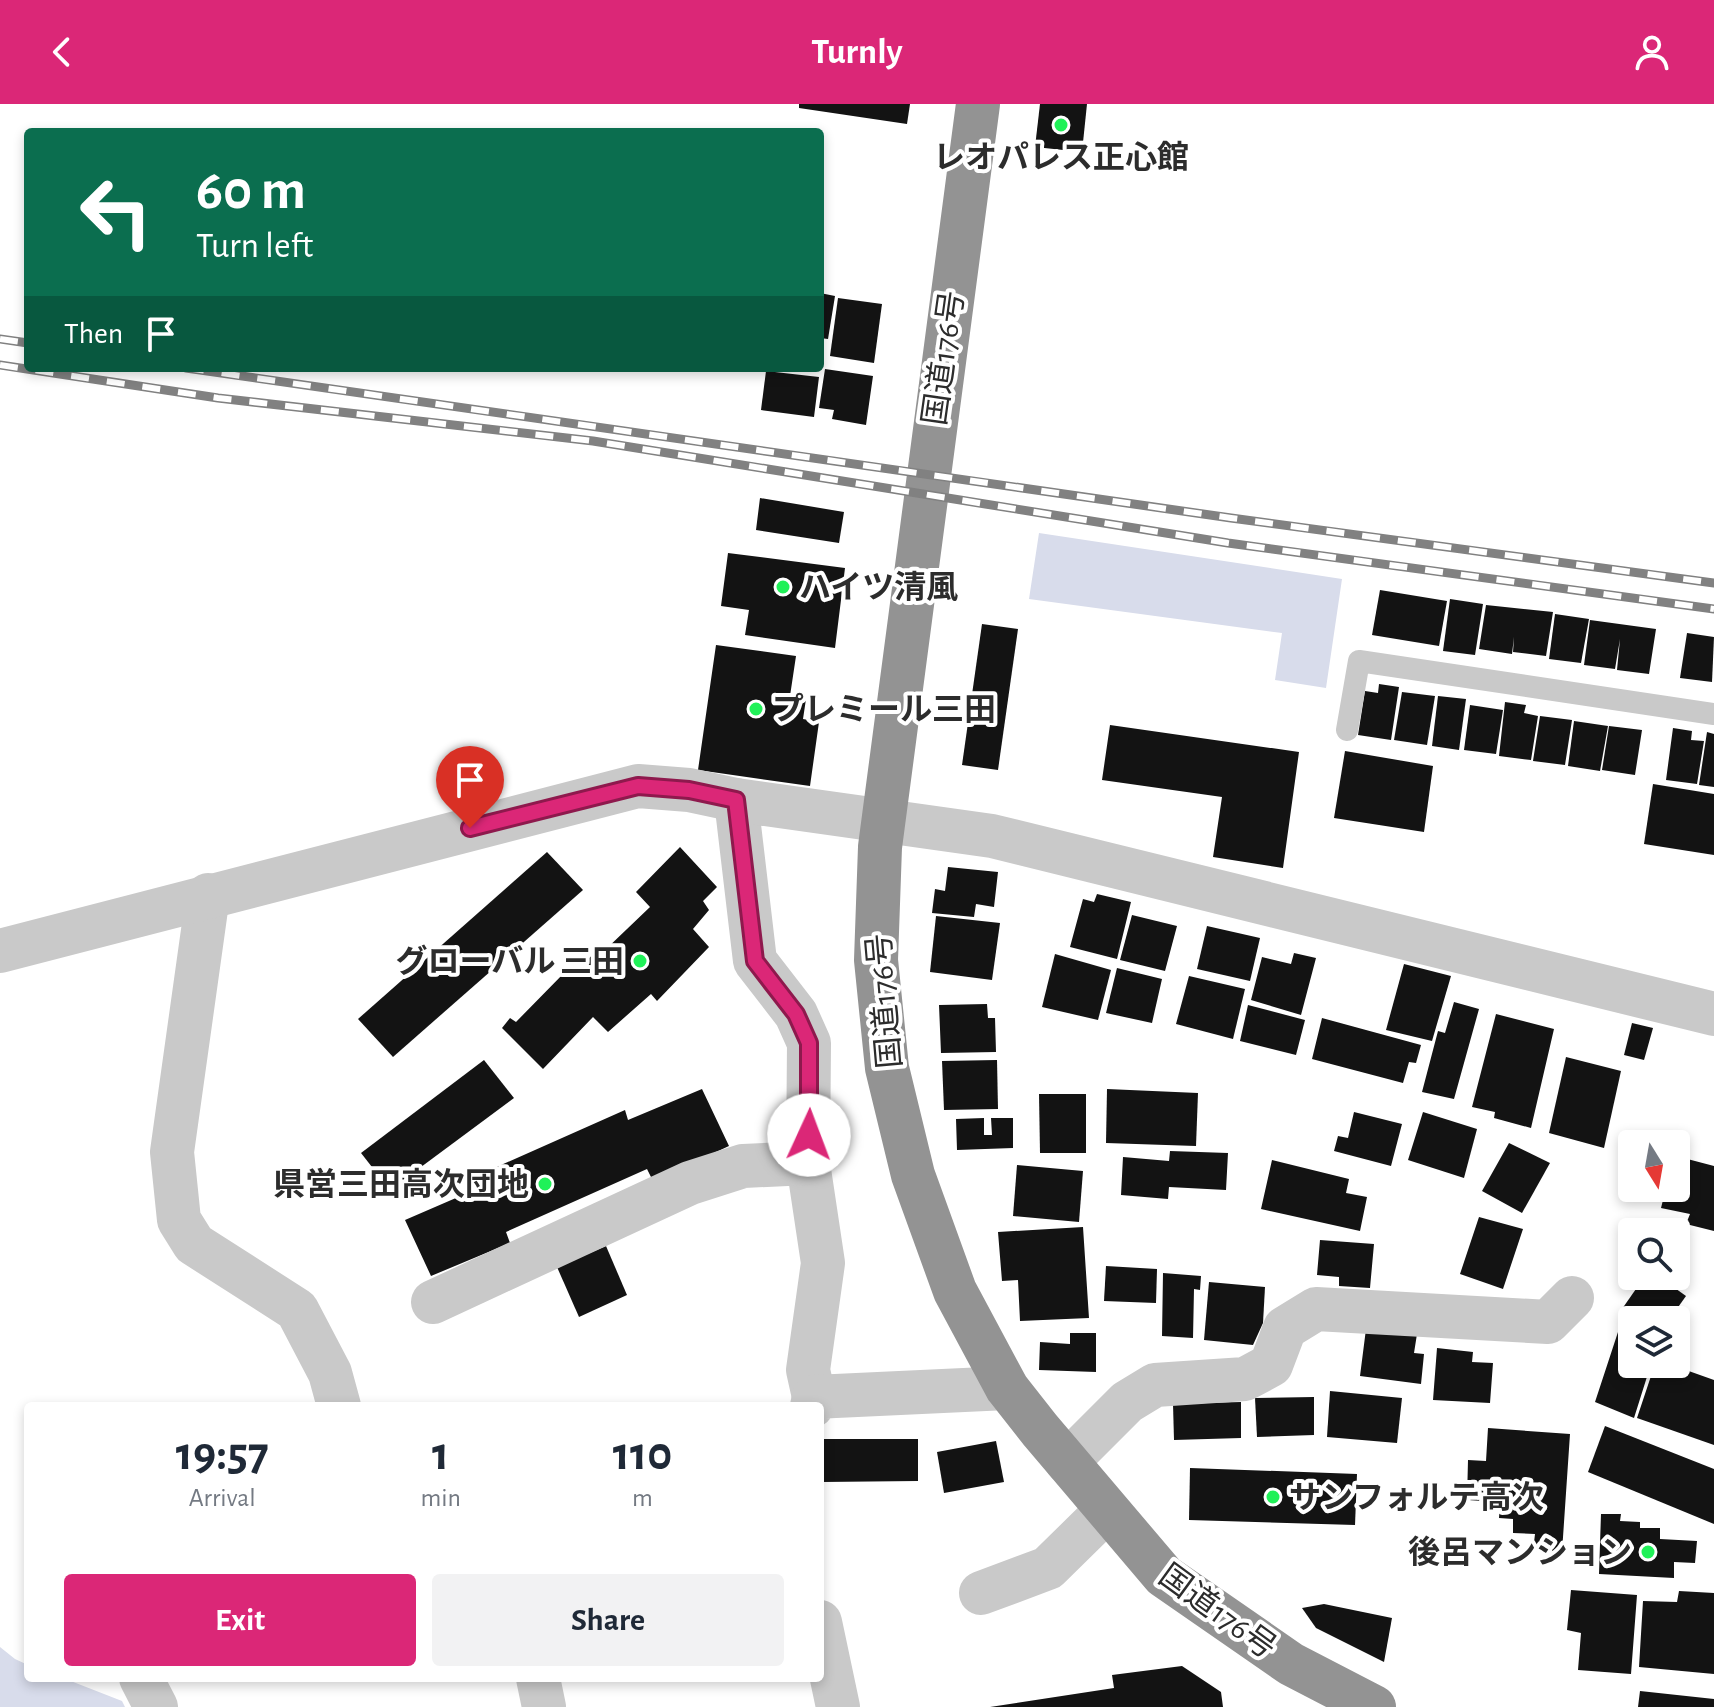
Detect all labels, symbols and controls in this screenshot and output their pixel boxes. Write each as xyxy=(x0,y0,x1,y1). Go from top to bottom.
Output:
icon: back xyxy=(40,30,84,74)
icon: person xyxy=(1630,30,1674,74)
text: Turnly xyxy=(811,34,903,70)
marker: レオパレス正心館 xyxy=(1052,116,1070,134)
place label: レオパレス正心館 xyxy=(933,140,1189,174)
icon: left xyxy=(64,160,168,264)
text: 60 m xyxy=(196,163,306,219)
text: Turn left xyxy=(196,228,313,264)
street label: 国道176号 xyxy=(917,289,969,427)
icon: arrive xyxy=(139,312,183,356)
text: Then xyxy=(64,319,123,349)
place label: ハイツ清風 xyxy=(799,570,958,604)
marker: ハイツ清風 xyxy=(774,578,792,596)
place label: プレミール三田 xyxy=(772,692,996,726)
marker: プレミール三田 xyxy=(747,700,765,718)
pin xyxy=(436,746,504,828)
icon: arrive xyxy=(448,758,492,802)
street label: 国道176号 xyxy=(861,932,907,1070)
place label: グローバル 三田 xyxy=(395,944,624,978)
marker: グローバル 三田 xyxy=(631,952,649,970)
position arrow xyxy=(767,1093,851,1177)
north arrow xyxy=(1618,1130,1690,1202)
map controls xyxy=(1618,1130,1690,1378)
place label: 県営三田高次団地 xyxy=(273,1167,529,1201)
marker: 県営三田高次団地 xyxy=(536,1175,554,1193)
button: search xyxy=(1618,1218,1690,1290)
button: layers xyxy=(1618,1306,1690,1378)
text: 19:57 xyxy=(176,1431,269,1479)
text: 1 xyxy=(432,1431,449,1479)
text: 110 xyxy=(613,1431,672,1479)
place label: サンフォルテ高次 xyxy=(1289,1480,1544,1514)
text: Arrival xyxy=(189,1485,256,1511)
text: min xyxy=(420,1485,461,1511)
text: m xyxy=(632,1485,653,1511)
marker: サンフォルテ高次 xyxy=(1264,1488,1282,1506)
place label: 後呂マンション xyxy=(1408,1535,1632,1569)
marker: 後呂マンション xyxy=(1639,1543,1657,1561)
street label: 国道176号 xyxy=(1153,1557,1283,1665)
button: Exit xyxy=(64,1574,416,1666)
button: Share xyxy=(432,1574,784,1666)

